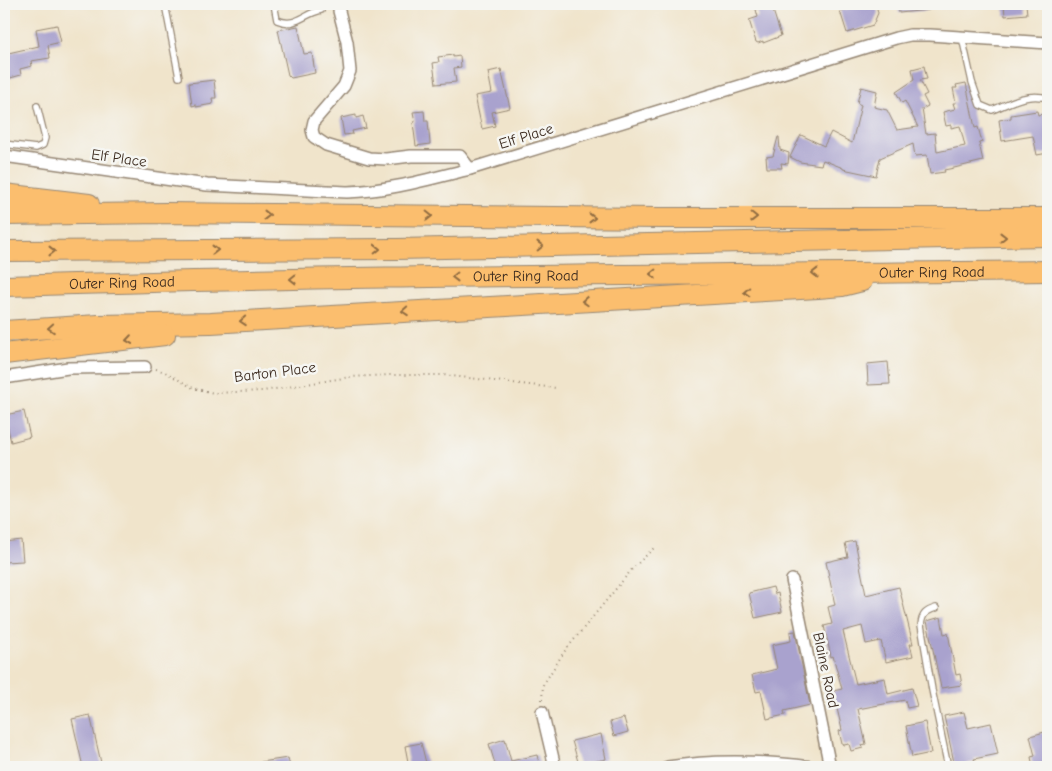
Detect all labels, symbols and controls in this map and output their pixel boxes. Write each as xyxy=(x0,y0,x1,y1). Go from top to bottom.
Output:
street label: Elf Place xyxy=(497,119,556,153)
street label: Elf Place xyxy=(90,145,148,171)
one-way arrow xyxy=(264,210,271,220)
one-way arrow xyxy=(426,211,434,221)
one-way arrow xyxy=(588,212,596,223)
one-way arrow xyxy=(751,212,759,223)
one-way arrow xyxy=(999,232,1007,243)
one-way arrow xyxy=(536,241,544,252)
one-way arrow xyxy=(374,244,382,254)
one-way arrow xyxy=(212,245,219,255)
one-way arrow xyxy=(49,246,57,256)
street label: Outer Ring Road xyxy=(879,263,985,282)
street label: Outer Ring Road xyxy=(473,266,579,285)
one-way arrow xyxy=(811,268,818,278)
one-way arrow xyxy=(648,269,656,279)
street label: Outer Ring Road xyxy=(69,272,175,293)
one-way arrow xyxy=(451,272,458,282)
one-way arrow xyxy=(288,274,296,284)
one-way arrow xyxy=(743,287,751,298)
one-way arrow xyxy=(580,296,588,307)
one-way arrow xyxy=(401,306,409,317)
one-way arrow xyxy=(239,316,247,327)
one-way arrow xyxy=(47,323,55,334)
one-way arrow xyxy=(124,334,132,345)
street label: Barton Place xyxy=(233,358,317,386)
street label: Blaine Road xyxy=(809,631,843,709)

